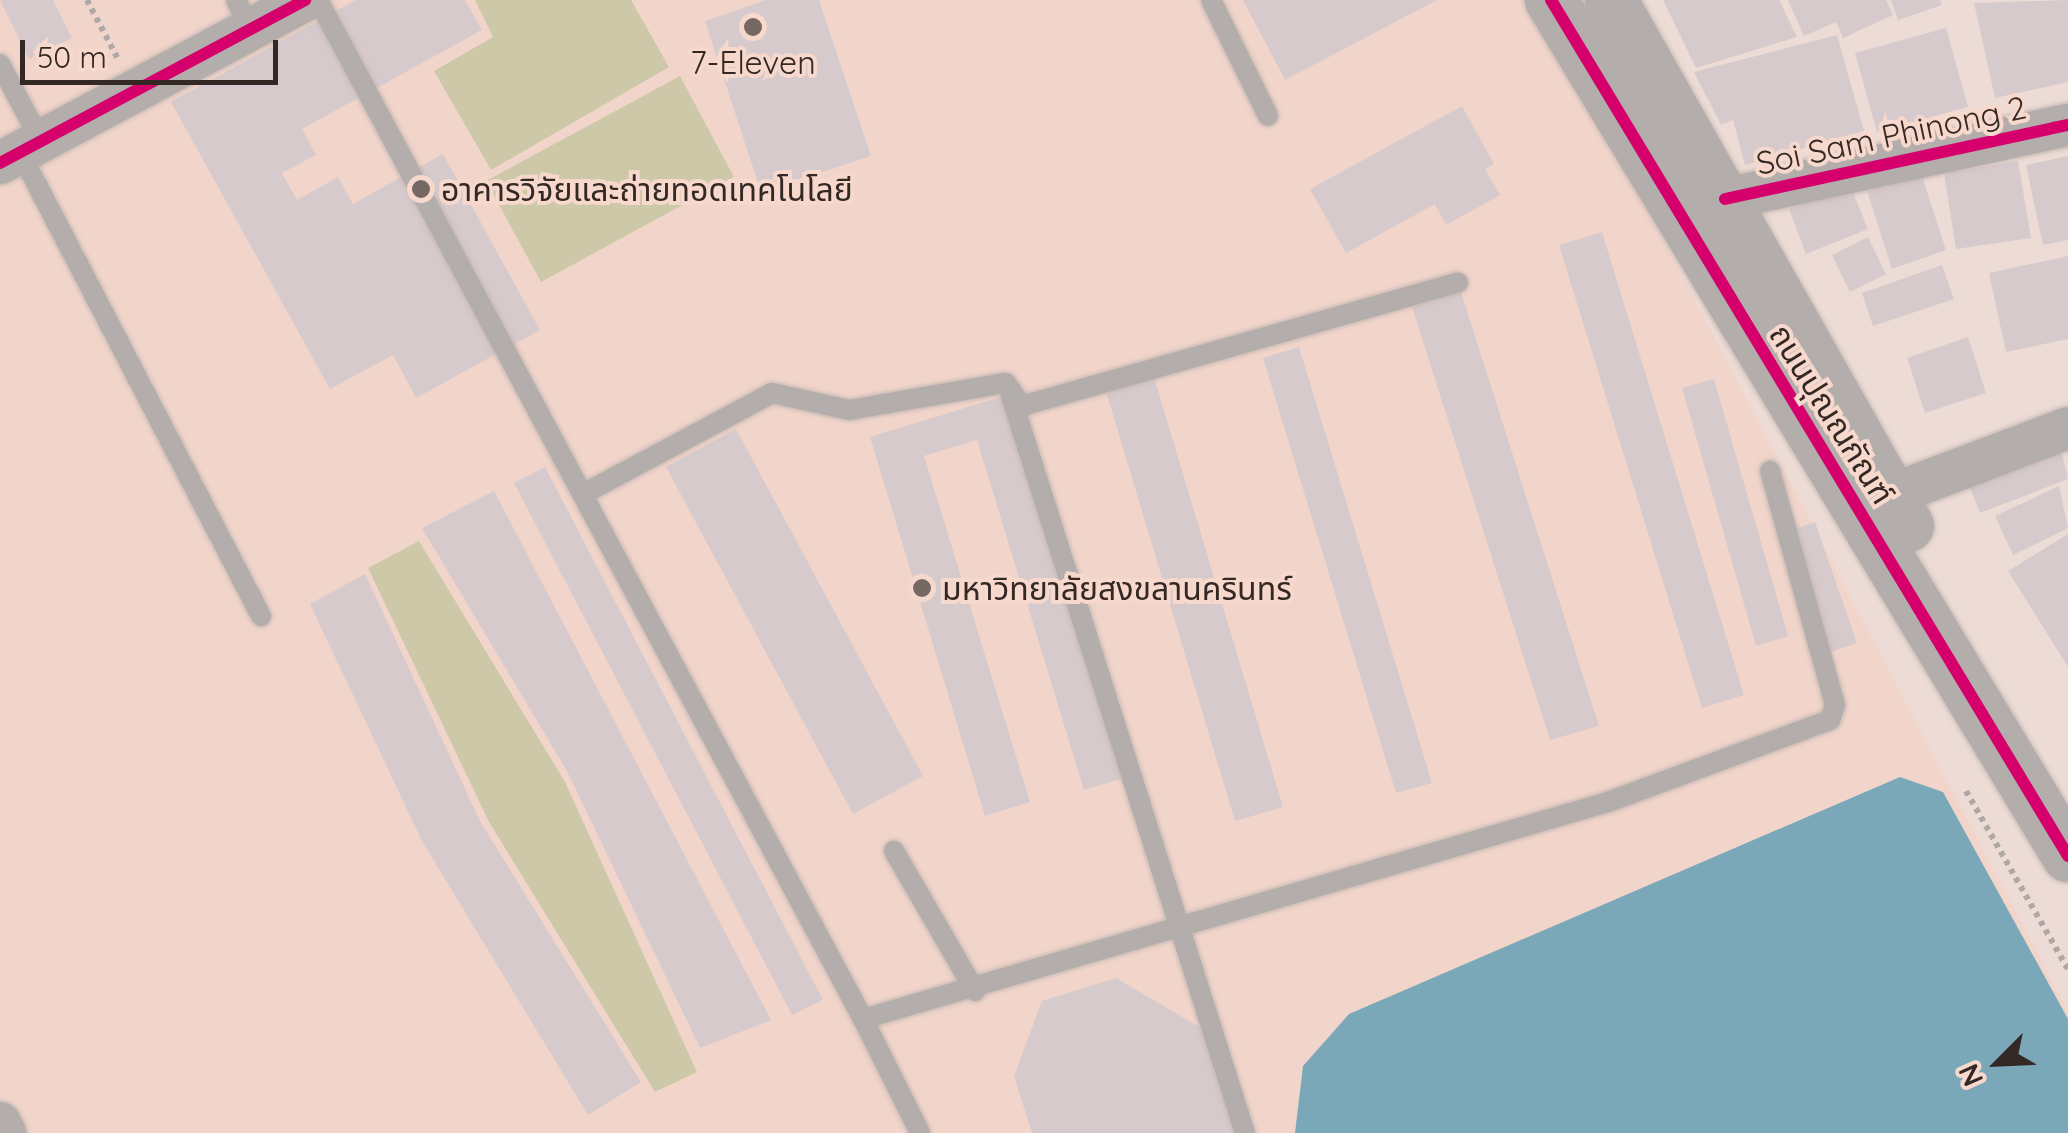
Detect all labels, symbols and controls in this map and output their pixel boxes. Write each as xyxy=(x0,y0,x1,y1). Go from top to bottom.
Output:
marker: 7-Eleven xyxy=(742,16,764,38)
scale bar xyxy=(25,20,282,82)
text: 50 m xyxy=(37,38,107,76)
place label: 7-Eleven xyxy=(690,43,816,81)
street label: Soi Sam Phinong 2 xyxy=(1752,88,2030,182)
place label: อาคารวิจัยและถ่ายทอดเทคโนโลยี xyxy=(441,170,853,208)
marker: อาคารวิจัยและถ่ายทอดเทคโนโลยี xyxy=(410,178,432,200)
street label: ถนนปุณณกัณฑ์ xyxy=(1762,317,1902,511)
place label: มหาวิทยาลัยสงขลานครินทร์ xyxy=(942,569,1292,607)
marker: มหาวิทยาลัยสงขลานครินทร์ xyxy=(911,577,933,599)
north arrow xyxy=(1948,1013,2048,1113)
text: N xyxy=(1950,1059,1990,1092)

